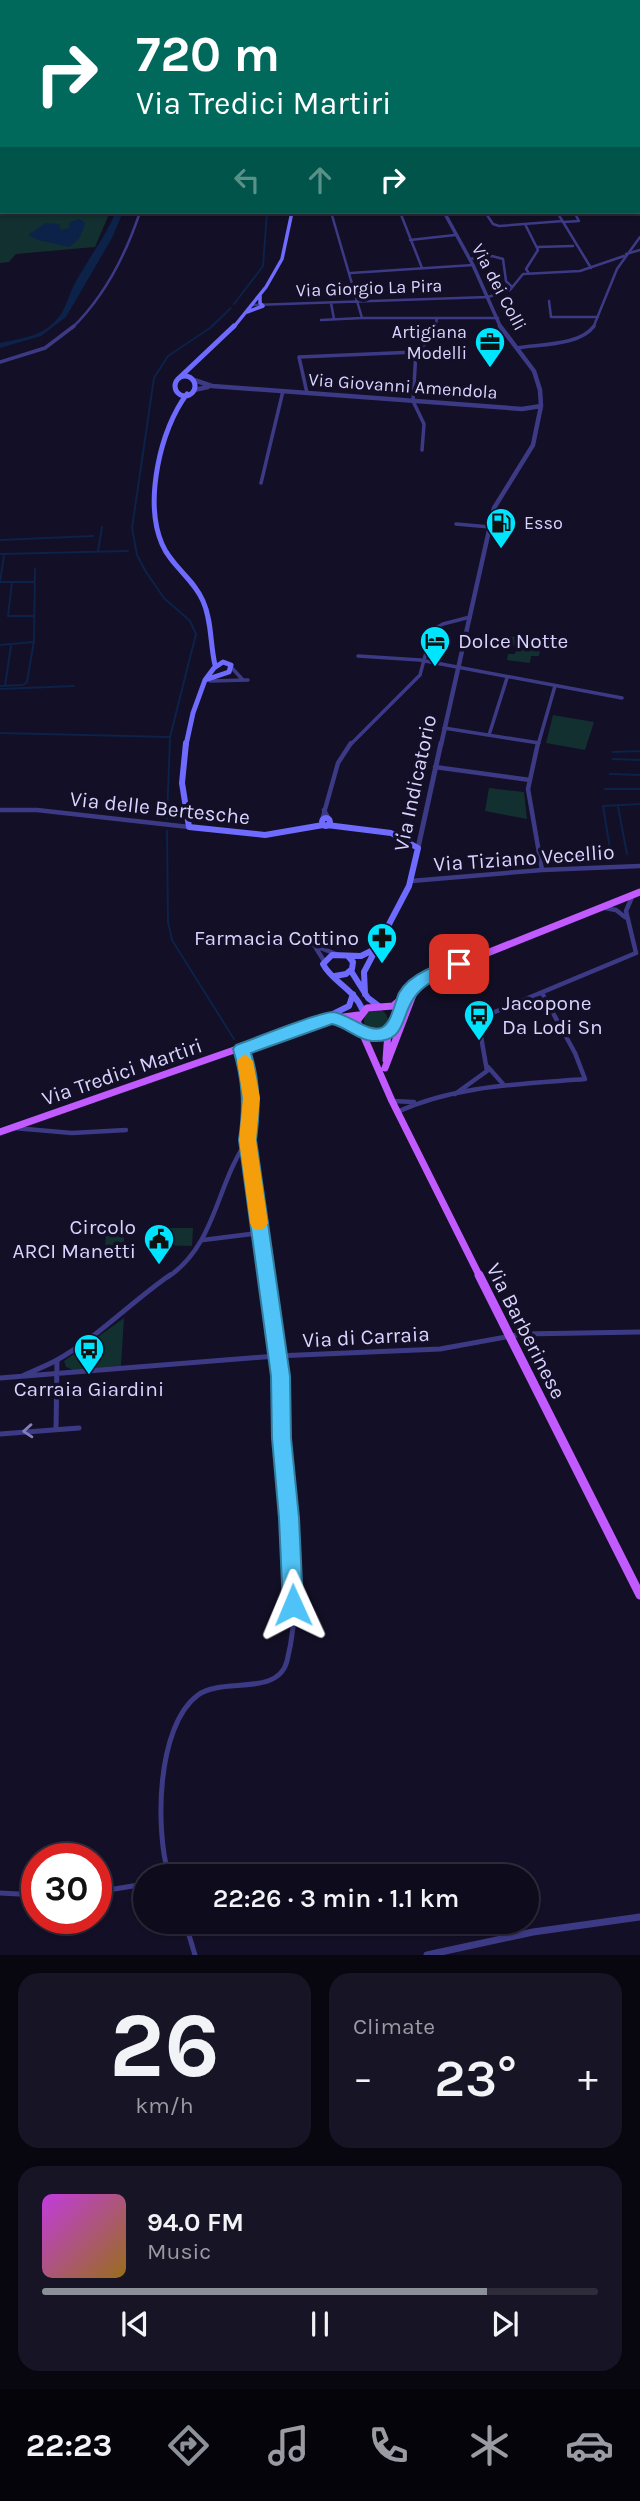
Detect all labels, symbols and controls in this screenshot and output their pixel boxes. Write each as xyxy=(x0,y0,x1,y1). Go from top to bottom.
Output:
text: 720 m xyxy=(136,26,280,83)
icon: right xyxy=(21,28,112,119)
text: Via Tredici Martiri xyxy=(136,85,392,122)
icon: left xyxy=(228,161,266,199)
icon: ahead xyxy=(301,161,339,199)
icon: right xyxy=(374,161,412,199)
street label: Via dei Colli xyxy=(467,240,531,334)
street label: Via Giorgio La Pira xyxy=(295,274,443,302)
place label: Artigiana Modelli xyxy=(392,321,467,364)
office icon: Artigiana Modelli xyxy=(473,325,507,369)
street label: Via Giovanni Amendola xyxy=(308,368,498,404)
fuel station icon: Esso xyxy=(484,506,518,550)
place label: Esso xyxy=(524,512,563,534)
hotel icon: Dolce Notte xyxy=(418,624,452,668)
place label: Dolce Notte xyxy=(458,629,568,653)
street label: Via Indicatorio xyxy=(389,713,441,853)
street label: Via delle Bertesche xyxy=(69,787,251,829)
street label: Via Tiziano Vecellio xyxy=(433,840,615,876)
pharmacy icon: Farmacia Cottino xyxy=(365,921,399,965)
place label: Farmacia Cottino xyxy=(194,926,359,950)
pin xyxy=(429,934,489,994)
icon: arrive xyxy=(440,945,478,983)
place label: Jacopone Da Lodi Sn xyxy=(502,991,603,1039)
bus stop icon: Jacopone Da Lodi Sn xyxy=(462,998,496,1042)
street label: Via Tredici Martiri xyxy=(39,1033,205,1111)
place label: Circolo ARCI Manetti xyxy=(12,1215,136,1263)
public building icon: Circolo ARCI Manetti xyxy=(142,1222,176,1266)
street label: Via Barberinese xyxy=(481,1259,571,1403)
street label: Via di Carraia xyxy=(302,1322,430,1352)
bus stop icon: Carraia Giardini xyxy=(72,1332,106,1376)
place label: Carraia Giardini xyxy=(14,1377,164,1401)
one-way arrow xyxy=(22,1424,33,1439)
position arrow xyxy=(256,1568,330,1642)
speed limit sign: 30 xyxy=(21,1843,112,1934)
text: 22:26 · 3 min · 1.1 km xyxy=(213,1883,459,1914)
text: 26 xyxy=(109,1993,220,2099)
text: Climate xyxy=(353,2013,435,2040)
text: 23° xyxy=(434,2048,517,2109)
text: − xyxy=(353,2056,373,2101)
text: + xyxy=(578,2056,598,2101)
text: km/h xyxy=(135,2092,194,2119)
text: 94.0 FM xyxy=(147,2207,244,2238)
text: Music xyxy=(147,2238,211,2265)
icon: previous xyxy=(116,2305,154,2343)
icon: pause xyxy=(301,2305,339,2343)
icon: next xyxy=(486,2305,524,2343)
icon: directions xyxy=(164,2421,213,2470)
icon: music xyxy=(264,2421,313,2470)
icon: phone xyxy=(364,2421,413,2470)
icon: climate xyxy=(465,2421,514,2470)
icon: car xyxy=(565,2421,614,2470)
text: 22:23 xyxy=(26,2427,112,2464)

